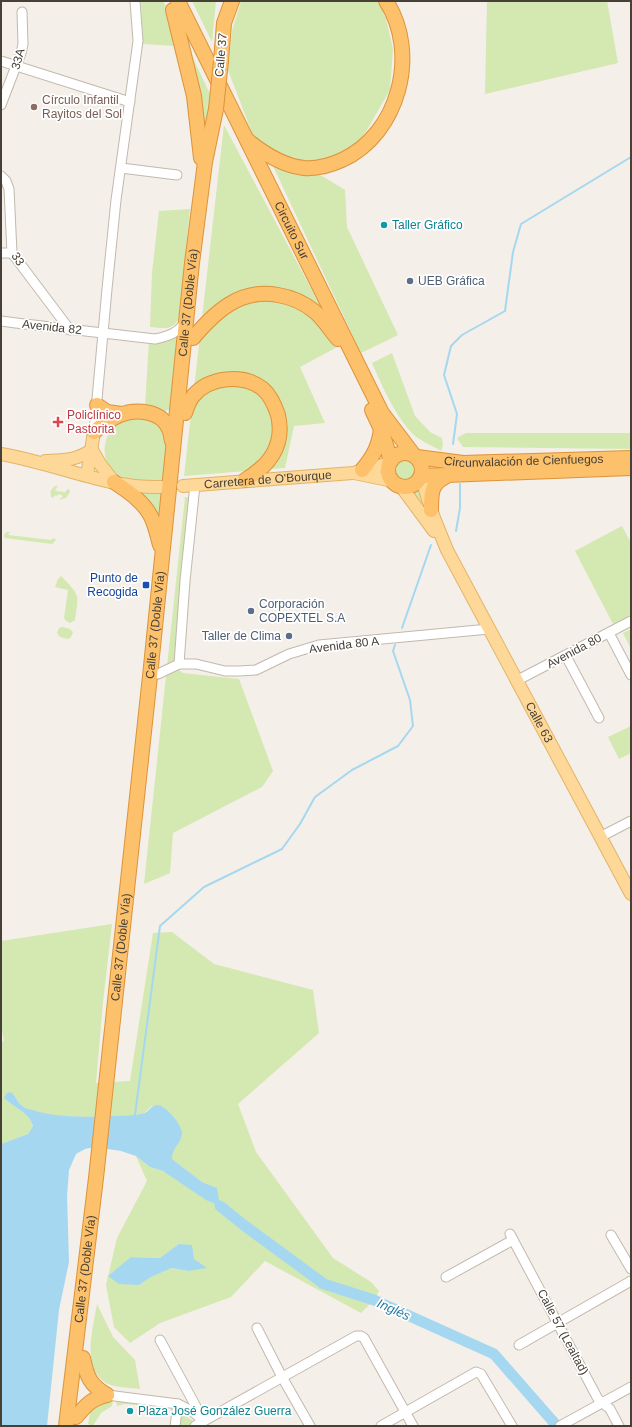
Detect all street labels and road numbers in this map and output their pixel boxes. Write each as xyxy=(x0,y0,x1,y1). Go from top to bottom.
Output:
street label: Calle 37 xyxy=(212,32,230,78)
street label: 33A xyxy=(8,47,28,71)
street label: Circuito Sur xyxy=(271,199,312,262)
street label: Calle 37 (Doble Vía) xyxy=(176,248,201,357)
street label: 33 xyxy=(9,250,28,269)
street label: Avenida 82 xyxy=(22,317,83,337)
street label: Circunvalación de Cienfuegos xyxy=(443,452,604,470)
street label: Carretera de O'Bourque xyxy=(203,468,332,491)
street label: Calle 37 (Doble Vía) xyxy=(143,570,168,680)
street label: Avenida 80 xyxy=(544,631,604,671)
street label: Avenida 80 A xyxy=(308,634,380,656)
street label: Calle 63 xyxy=(523,700,556,745)
street label: Calle 37 (Doble Vía) xyxy=(108,893,134,1002)
street label: Calle 37 (Doble Vía) xyxy=(72,1215,98,1324)
street label: Calle 57 (Lealtad) xyxy=(535,1287,591,1377)

